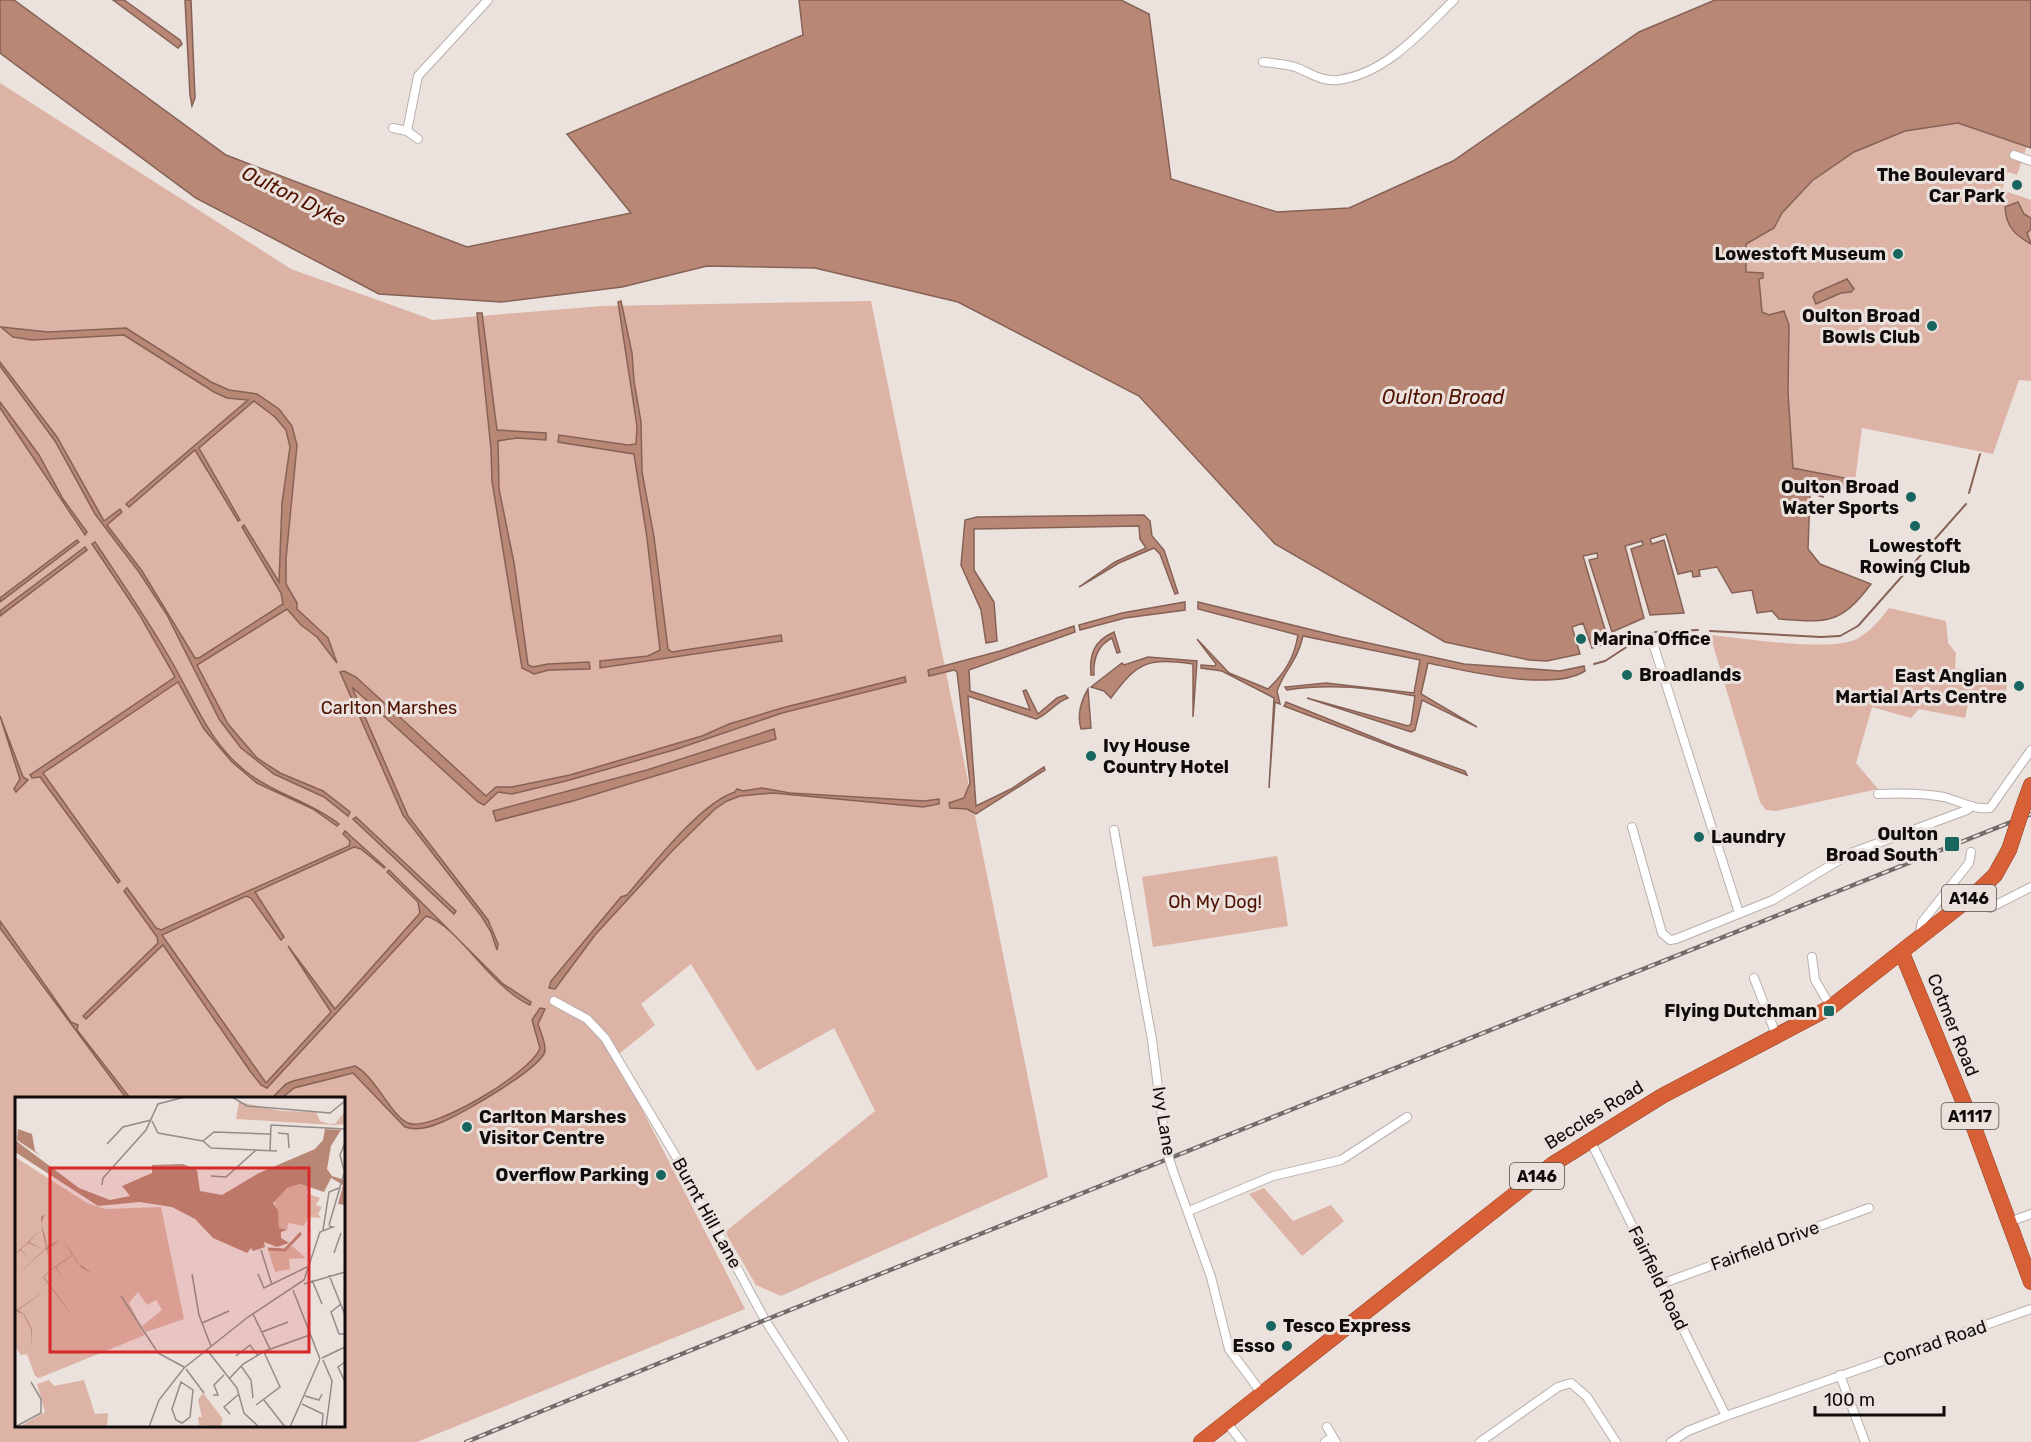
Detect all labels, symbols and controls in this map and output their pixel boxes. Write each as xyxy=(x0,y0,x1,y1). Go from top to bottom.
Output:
water label: Oulton Dyke xyxy=(238,161,350,231)
place label: The Boulevard Car Park xyxy=(1877,164,2005,207)
marker: The Boulevard Car Park xyxy=(2010,178,2024,192)
place label: Lowestoft Museum xyxy=(1715,243,1886,265)
marker: Lowestoft Museum xyxy=(1891,247,1905,261)
place label: Oulton Broad Bowls Club xyxy=(1802,305,1920,348)
marker: Oulton Broad Bowls Club xyxy=(1925,319,1939,333)
water label: Oulton Broad xyxy=(1382,385,1505,409)
place label: Oulton Broad Water Sports xyxy=(1781,476,1899,519)
marker: Oulton Broad Water Sports xyxy=(1904,490,1918,504)
marker: Lowestoft Rowing Club xyxy=(1908,519,1922,533)
place label: Lowestoft Rowing Club xyxy=(1860,535,1970,578)
place label: Marina Office xyxy=(1593,628,1711,650)
marker: Marina Office xyxy=(1574,632,1588,646)
place label: Broadlands xyxy=(1639,664,1741,686)
place label: East Anglian Martial Arts Centre xyxy=(1835,665,2007,708)
marker: Broadlands xyxy=(1620,668,1634,682)
marker: East Anglian Martial Arts Centre xyxy=(2012,679,2026,693)
park label: Carlton Marshes xyxy=(321,697,457,719)
place label: Ivy House Country Hotel xyxy=(1103,735,1229,778)
marker: Ivy House Country Hotel xyxy=(1084,749,1098,763)
place label: Oulton Broad South xyxy=(1826,823,1938,866)
place label: Laundry xyxy=(1711,826,1786,848)
marker: Laundry xyxy=(1692,830,1706,844)
marker: Oulton Broad South xyxy=(1943,835,1961,853)
road number: A146 xyxy=(1942,885,1996,911)
park label: Oh My Dog! xyxy=(1168,891,1262,913)
street label: Cotmer Road xyxy=(1922,970,1984,1080)
place label: Flying Dutchman xyxy=(1664,1000,1817,1022)
marker: Flying Dutchman xyxy=(1822,1004,1836,1018)
street label: Beccles Road xyxy=(1540,1076,1648,1154)
street label: Ivy Lane xyxy=(1148,1085,1180,1157)
inset map xyxy=(15,1097,345,1427)
road number: A1117 xyxy=(1942,1103,1998,1129)
place label: Carlton Marshes Visitor Centre xyxy=(479,1106,626,1149)
marker: Carlton Marshes Visitor Centre xyxy=(460,1120,474,1134)
street label: Burnt Hill Lane xyxy=(667,1154,747,1272)
road number: A146 xyxy=(1510,1163,1564,1189)
place label: Overflow Parking xyxy=(496,1164,649,1186)
marker: Overflow Parking xyxy=(654,1168,668,1182)
street label: Fairfield Drive xyxy=(1708,1216,1822,1276)
street label: Fairfield Road xyxy=(1623,1222,1693,1334)
place label: Tesco Express xyxy=(1283,1315,1411,1337)
street label: Conrad Road xyxy=(1881,1315,1989,1371)
marker: Tesco Express xyxy=(1264,1319,1278,1333)
place label: Esso xyxy=(1233,1335,1275,1357)
marker: Esso xyxy=(1280,1339,1294,1353)
scale bar xyxy=(1815,1379,1944,1417)
text: 100 m xyxy=(1824,1389,1875,1411)

